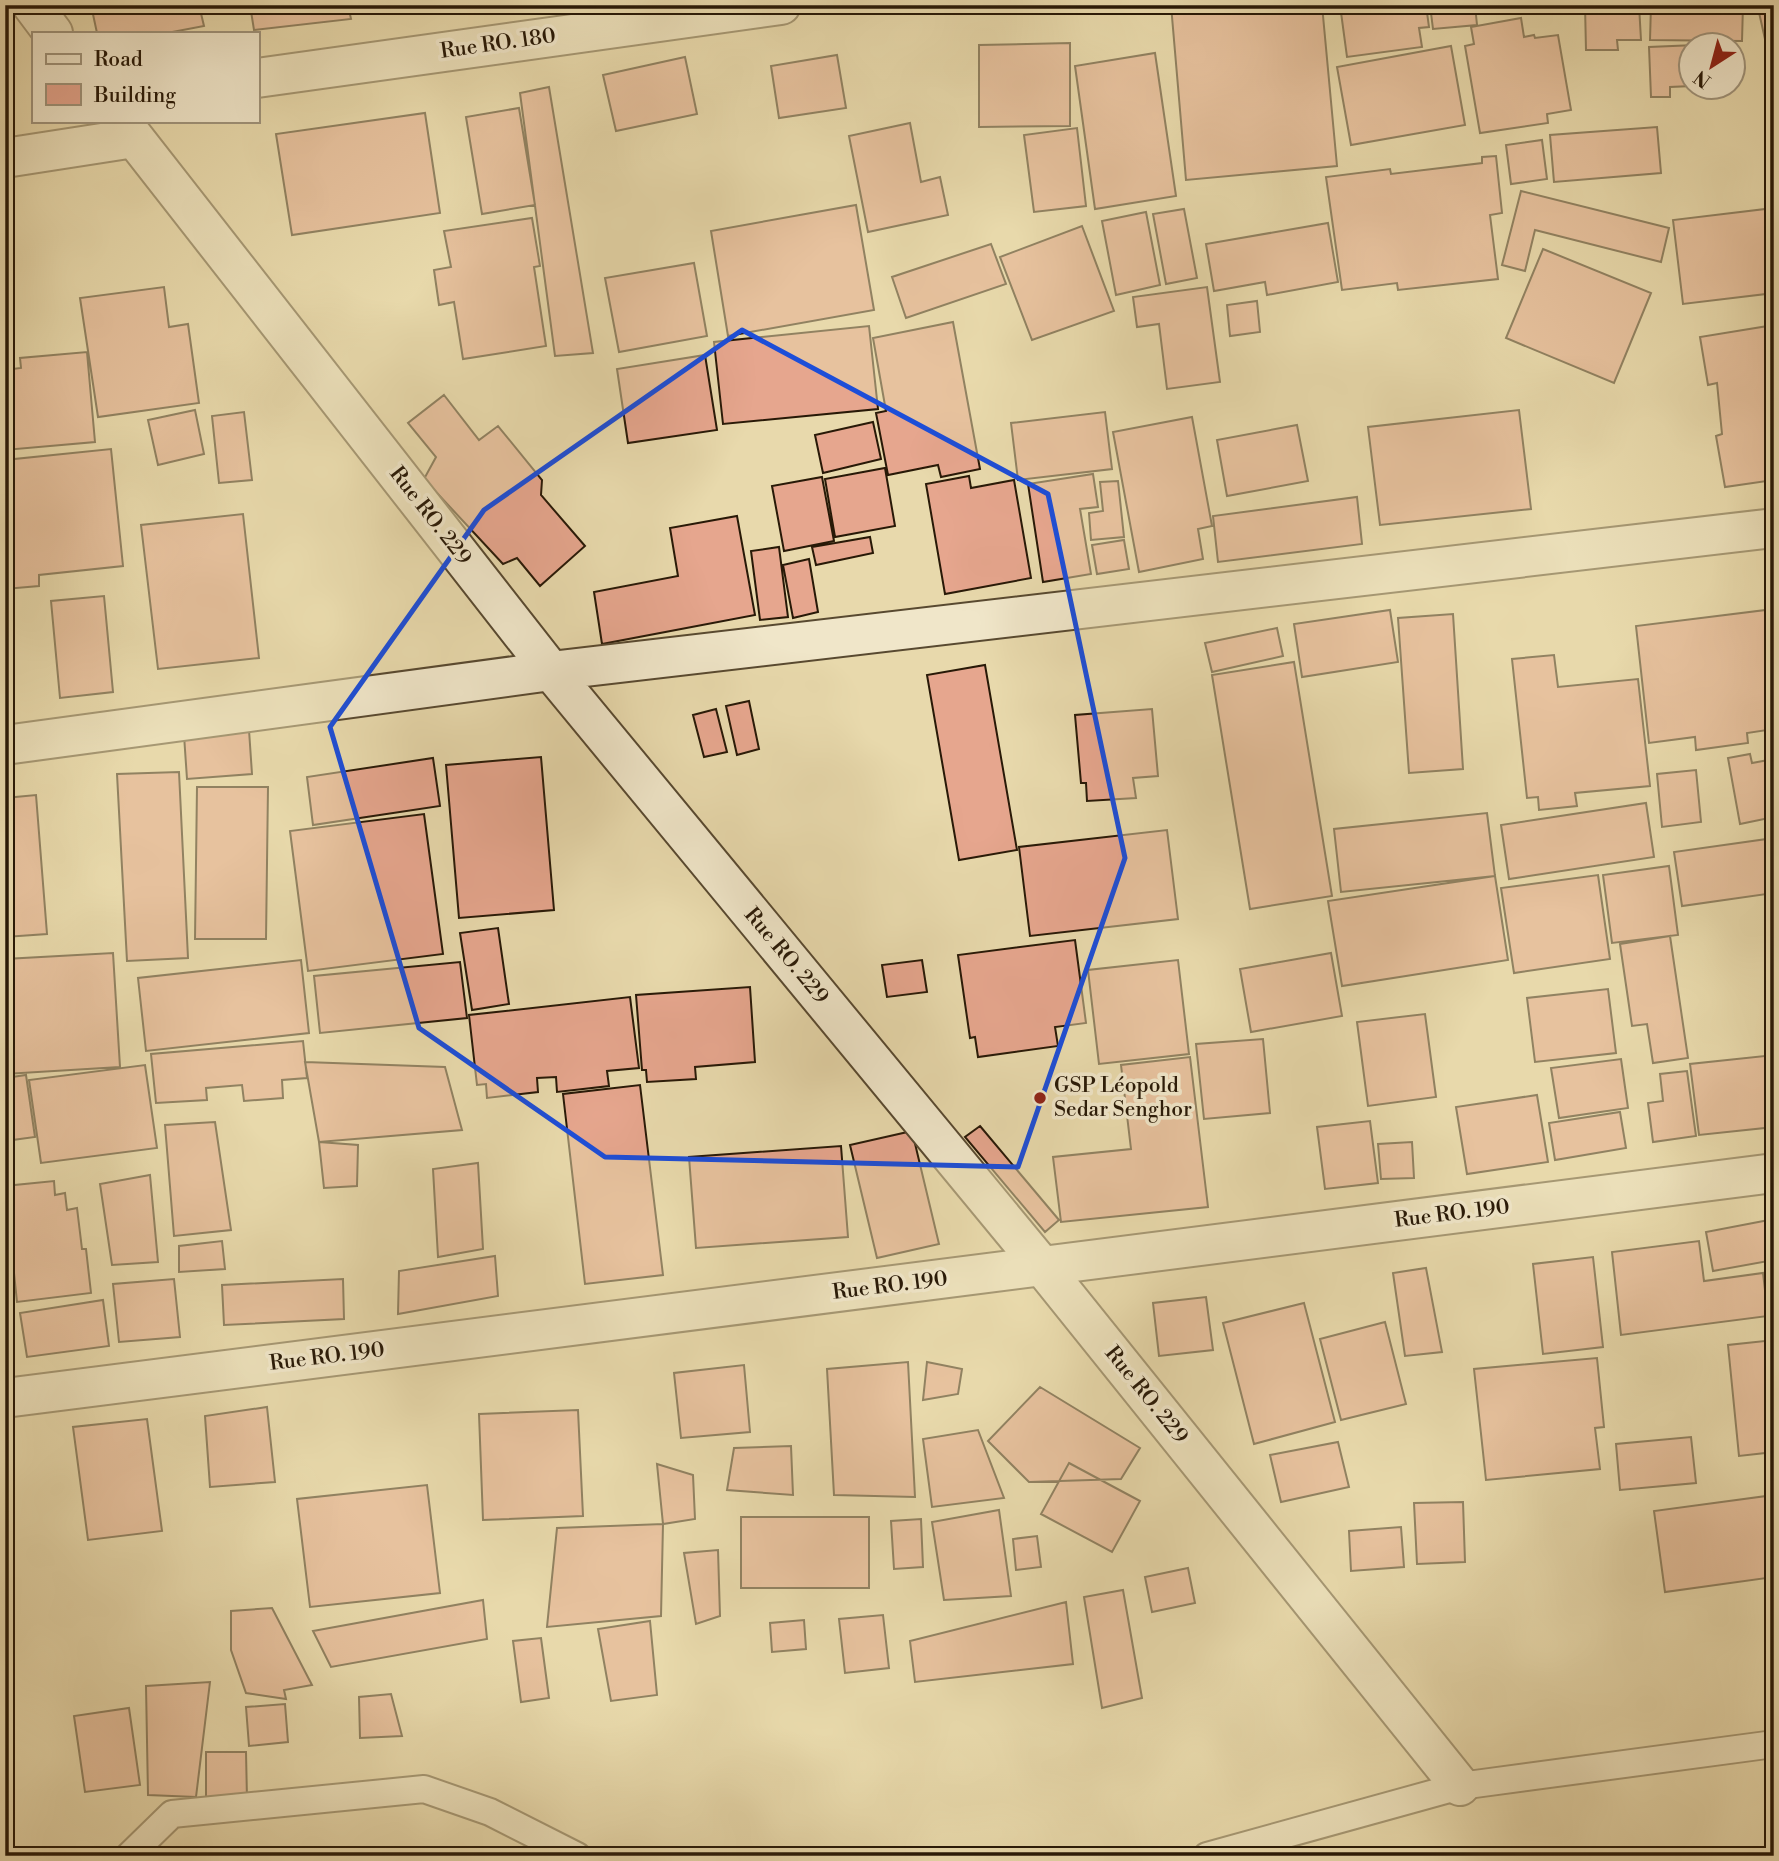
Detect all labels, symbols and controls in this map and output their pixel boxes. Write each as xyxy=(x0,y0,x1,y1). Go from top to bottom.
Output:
street label: Rue RO. 180 xyxy=(438,23,558,65)
legend xyxy=(32,32,259,122)
north arrow xyxy=(1678,32,1748,102)
text: Road xyxy=(94,47,143,73)
text: N xyxy=(1689,65,1716,93)
text: Building xyxy=(93,83,176,109)
street label: Rue RO. 229 xyxy=(384,462,476,570)
street label: Rue RO. 229 xyxy=(738,903,834,1009)
place label: GSP Léopold Sedar Senghor xyxy=(1054,1073,1192,1123)
marker: GSP Léopold Sedar Senghor xyxy=(1032,1090,1048,1106)
street label: Rue RO. 190 xyxy=(1393,1194,1511,1234)
street label: Rue RO. 190 xyxy=(831,1266,949,1306)
street label: Rue RO. 190 xyxy=(268,1337,386,1377)
street label: Rue RO. 229 xyxy=(1099,1341,1193,1449)

